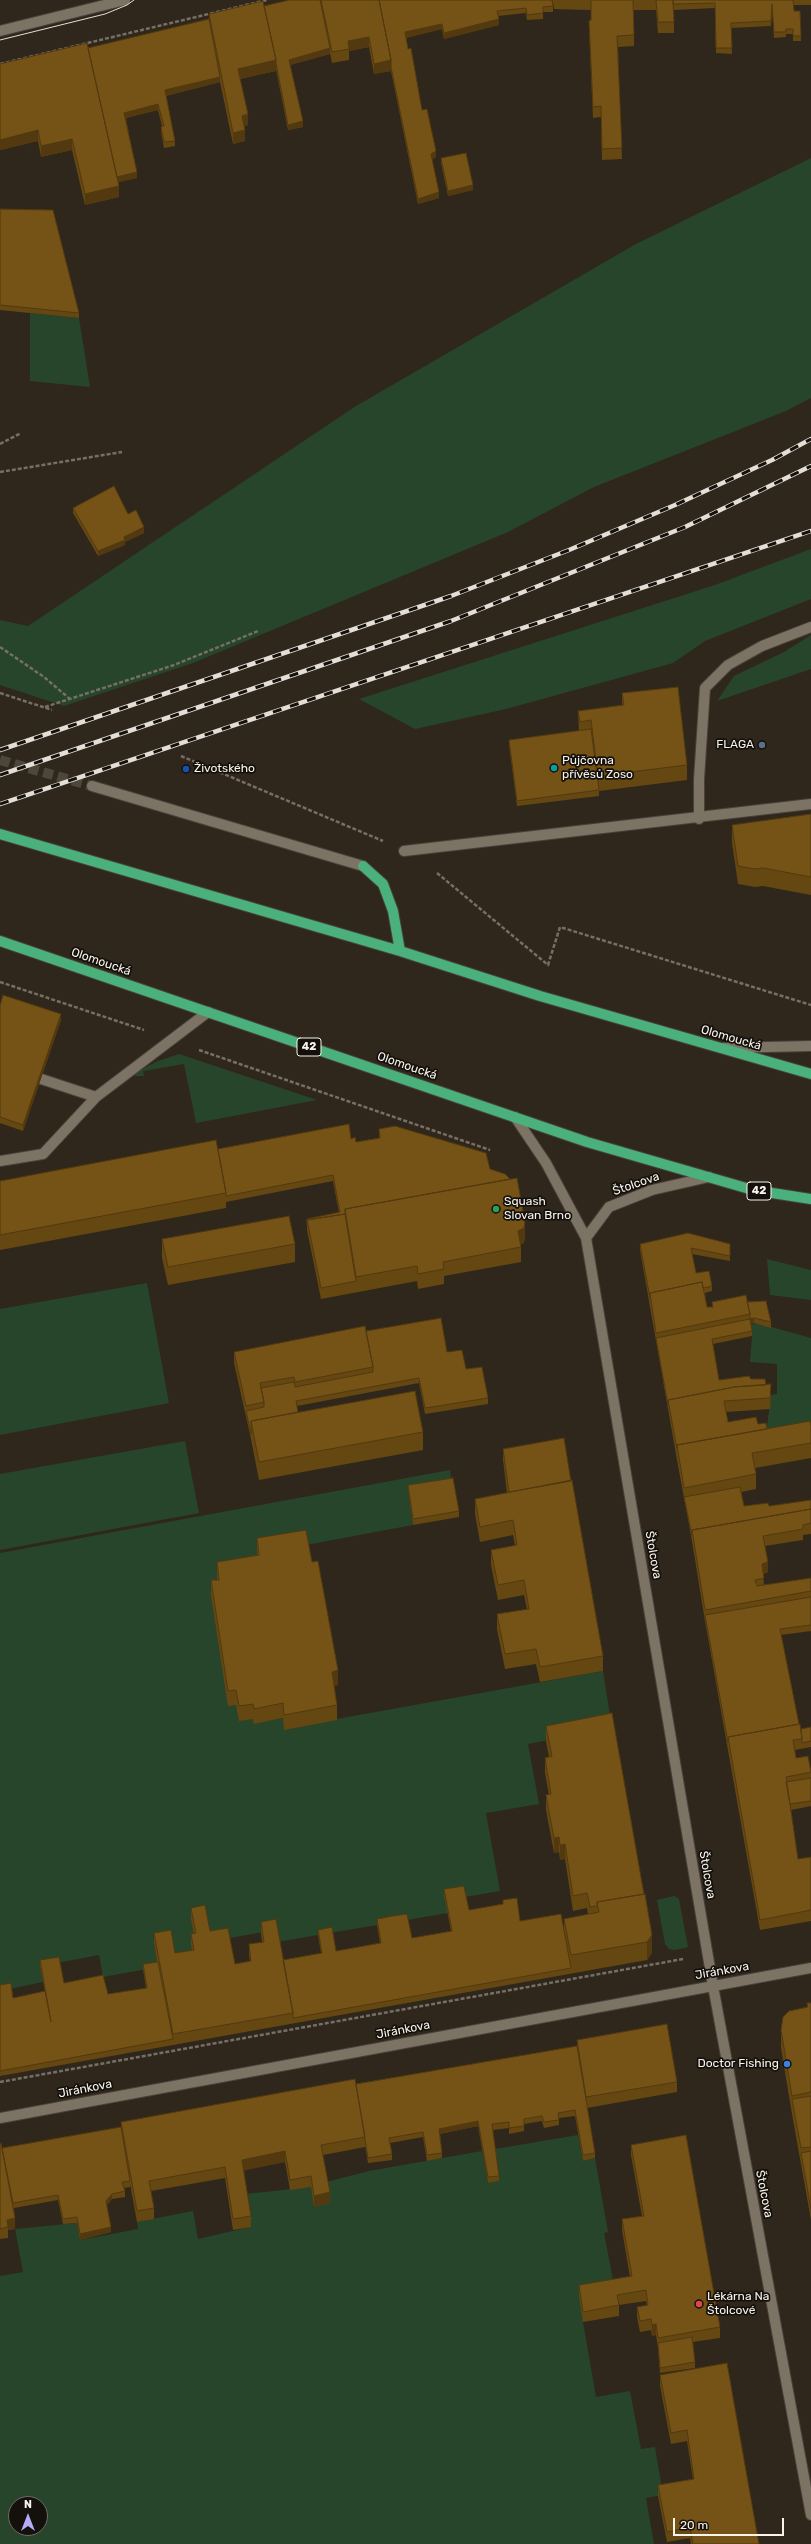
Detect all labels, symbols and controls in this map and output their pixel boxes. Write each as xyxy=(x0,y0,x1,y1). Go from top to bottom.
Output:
place label: FLAGA xyxy=(716,738,754,752)
marker: FLAGA xyxy=(757,740,767,750)
place label: Půjčovna přívěsů Zoso xyxy=(562,754,633,782)
place label: Životského xyxy=(194,762,255,776)
marker: Půjčovna přívěsů Zoso xyxy=(549,763,559,773)
marker: Životského xyxy=(181,764,191,774)
street label: Olomoucká xyxy=(69,945,133,979)
street label: Olomoucká xyxy=(699,1023,763,1053)
road number: 42 xyxy=(297,1038,321,1056)
street label: Olomoucká xyxy=(375,1049,439,1083)
street label: Štolcova xyxy=(611,1169,661,1199)
road number: 42 xyxy=(747,1182,771,1200)
place label: Squash Slovan Brno xyxy=(504,1195,571,1223)
marker: Squash Slovan Brno xyxy=(491,1204,501,1214)
street label: Štolcova xyxy=(642,1530,664,1580)
street label: Štolcova xyxy=(696,1850,718,1900)
street label: Jiránkova xyxy=(694,1959,750,1983)
street label: Jiránkova xyxy=(375,2018,431,2042)
place label: Doctor Fishing xyxy=(697,2057,779,2071)
marker: Doctor Fishing xyxy=(782,2059,792,2069)
street label: Jiránkova xyxy=(57,2077,113,2101)
street label: Štolcova xyxy=(752,2169,776,2219)
place label: Lékárna Na Štolcové xyxy=(707,2290,769,2318)
marker: Lékárna Na Štolcové xyxy=(694,2299,704,2309)
north arrow xyxy=(8,2496,48,2536)
text: N xyxy=(24,2498,32,2511)
scale bar xyxy=(675,2510,786,2536)
text: 20 m xyxy=(680,2518,708,2532)

